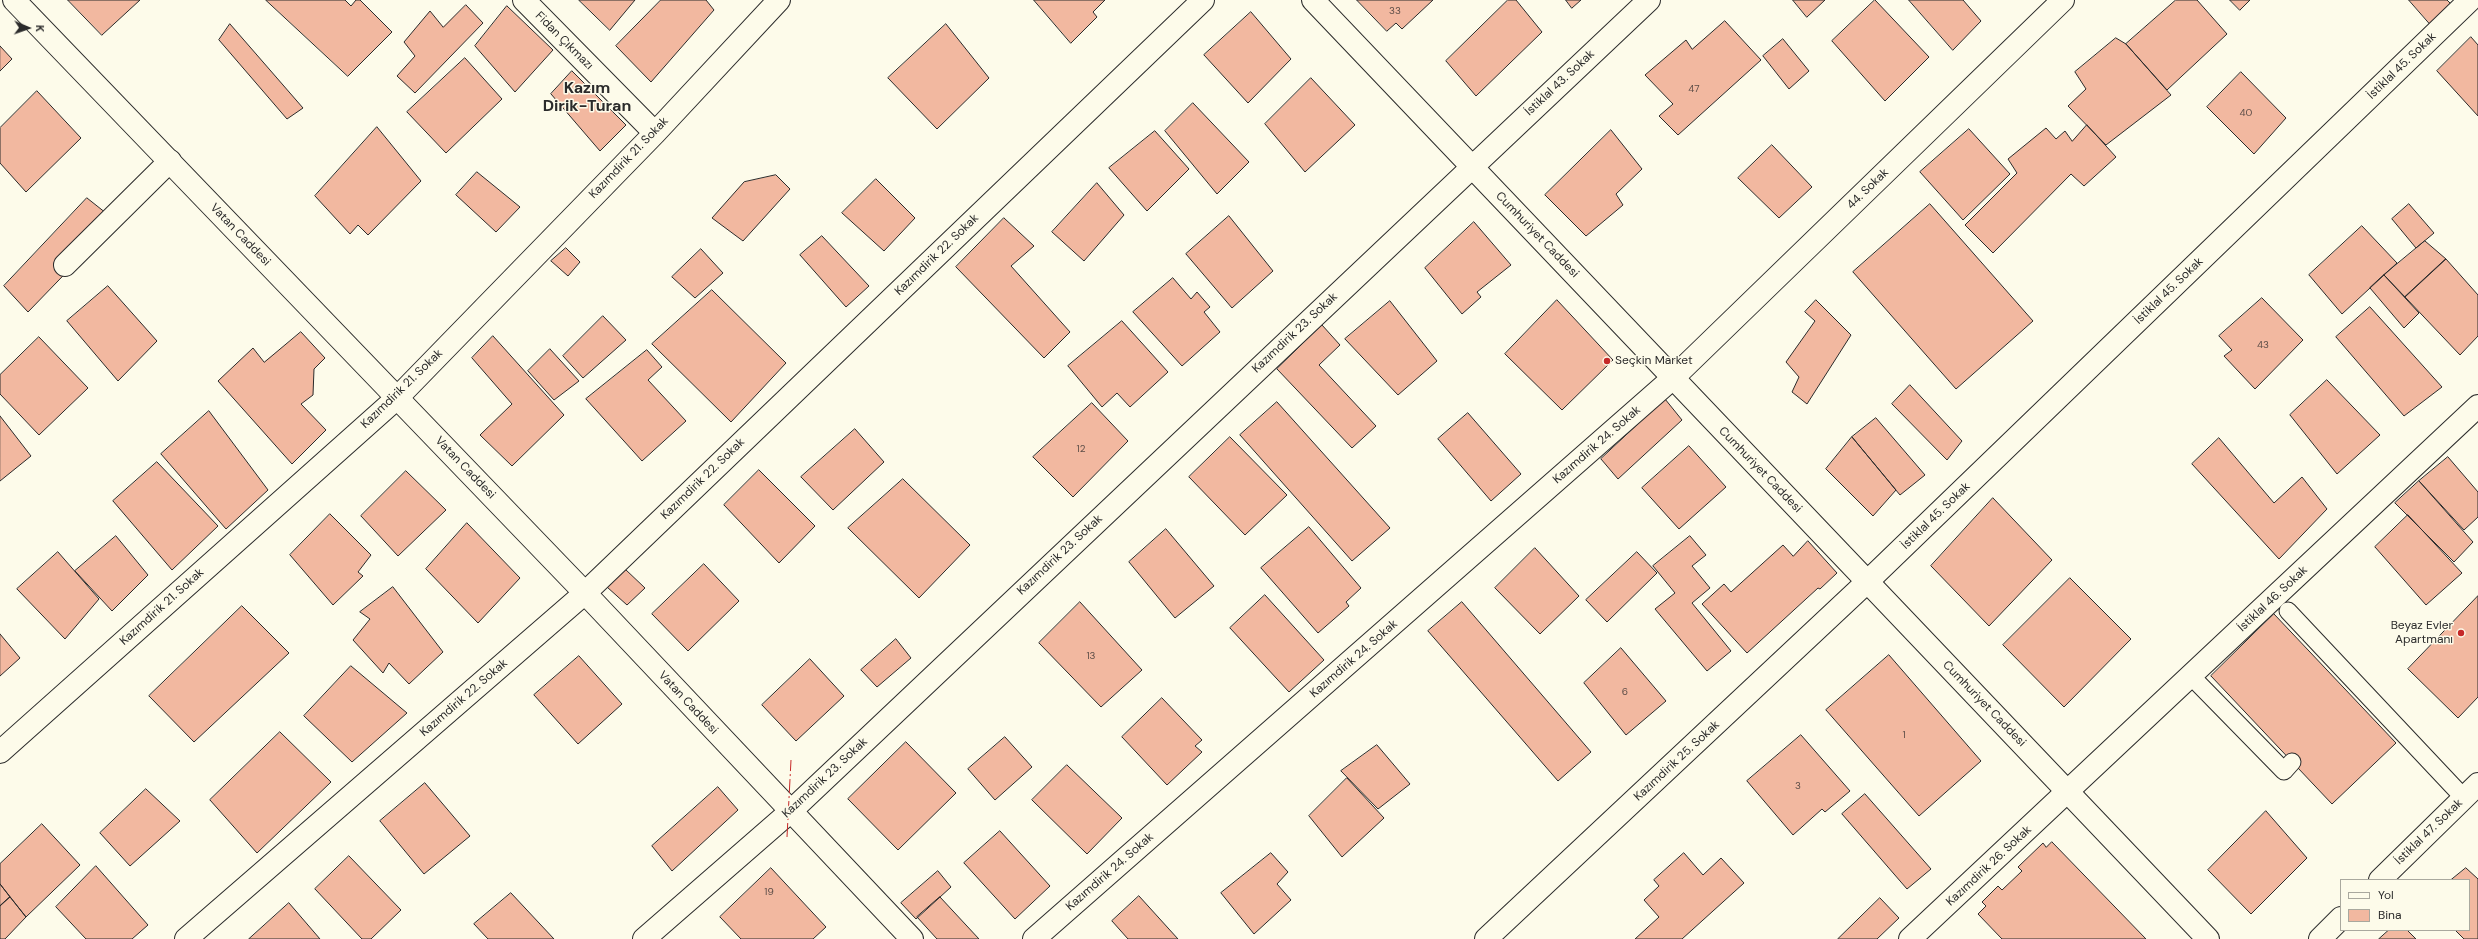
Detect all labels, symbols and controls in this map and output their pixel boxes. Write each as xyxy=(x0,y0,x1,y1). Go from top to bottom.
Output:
house number: 33 xyxy=(1389,5,1401,17)
north arrow xyxy=(8,8,48,48)
street label: Fidan Çıkmazı xyxy=(532,9,596,73)
text: K xyxy=(33,25,47,32)
street label: İstiklal 45. Sokak xyxy=(2365,30,2439,102)
street label: İstiklal 43. Sokak xyxy=(1522,47,1598,119)
district label: Kazım Dirik-Turan xyxy=(543,79,631,117)
house number: 47 xyxy=(1688,83,1700,95)
house number: 40 xyxy=(2240,107,2252,119)
street label: Kazımdirik 21. Sokak xyxy=(586,114,672,202)
street label: 44. Sokak xyxy=(1844,165,1892,213)
street label: Cumhuriyet Caddesi xyxy=(1492,189,1582,281)
street label: Vatan Caddesi xyxy=(207,201,273,269)
street label: Kazımdirik 22. Sokak xyxy=(892,211,982,299)
street label: İstiklal 45. Sokak xyxy=(2132,255,2206,327)
street label: Kazımdirik 23. Sokak xyxy=(1249,290,1341,376)
house number: 43 xyxy=(2257,339,2269,351)
street label: Kazımdirik 21. Sokak xyxy=(358,346,446,432)
place label: Seçkin Market xyxy=(1615,354,1693,368)
marker: Seçkin Market xyxy=(1602,356,1612,366)
street label: Kazımdirik 24. Sokak xyxy=(1550,403,1644,487)
street label: Cumhuriyet Caddesi xyxy=(1715,424,1805,516)
street label: Vatan Caddesi xyxy=(432,434,498,502)
street label: Kazımdirik 22. Sokak xyxy=(658,435,748,523)
house number: 12 xyxy=(1077,443,1085,455)
street label: İstiklal 45. Sokak xyxy=(1899,480,1973,552)
street label: Kazımdirik 23. Sokak xyxy=(1014,512,1106,598)
street label: İstiklal 46. Sokak xyxy=(2235,563,2311,635)
street label: Kazımdirik 21. Sokak xyxy=(117,566,207,648)
street label: Kazımdirik 24. Sokak xyxy=(1307,617,1401,701)
place label: Beyaz Evler Apartmanı xyxy=(2391,619,2453,647)
marker: Beyaz Evler Apartmanı xyxy=(2456,628,2466,638)
house number: 13 xyxy=(1086,650,1096,662)
street label: Kazımdirik 22. Sokak xyxy=(417,656,511,740)
street label: Cumhuriyet Caddesi xyxy=(1939,658,2029,750)
street label: Vatan Caddesi xyxy=(655,668,721,738)
house number: 6 xyxy=(1622,686,1628,698)
street label: Kazımdirik 25. Sokak xyxy=(1631,718,1723,804)
house number: 1 xyxy=(1902,729,1906,741)
street label: Kazımdirik 23. Sokak xyxy=(779,735,871,821)
house number: 3 xyxy=(1795,780,1801,792)
street label: İstiklal 47. Sokak xyxy=(2392,796,2466,868)
street label: Kazımdirik 26. Sokak xyxy=(1943,823,2035,909)
street label: Kazımdirik 24. Sokak xyxy=(1063,830,1157,914)
legend xyxy=(2340,879,2470,931)
house number: 19 xyxy=(764,886,774,898)
text: Yol xyxy=(2378,887,2394,903)
text: Bina xyxy=(2378,907,2402,923)

